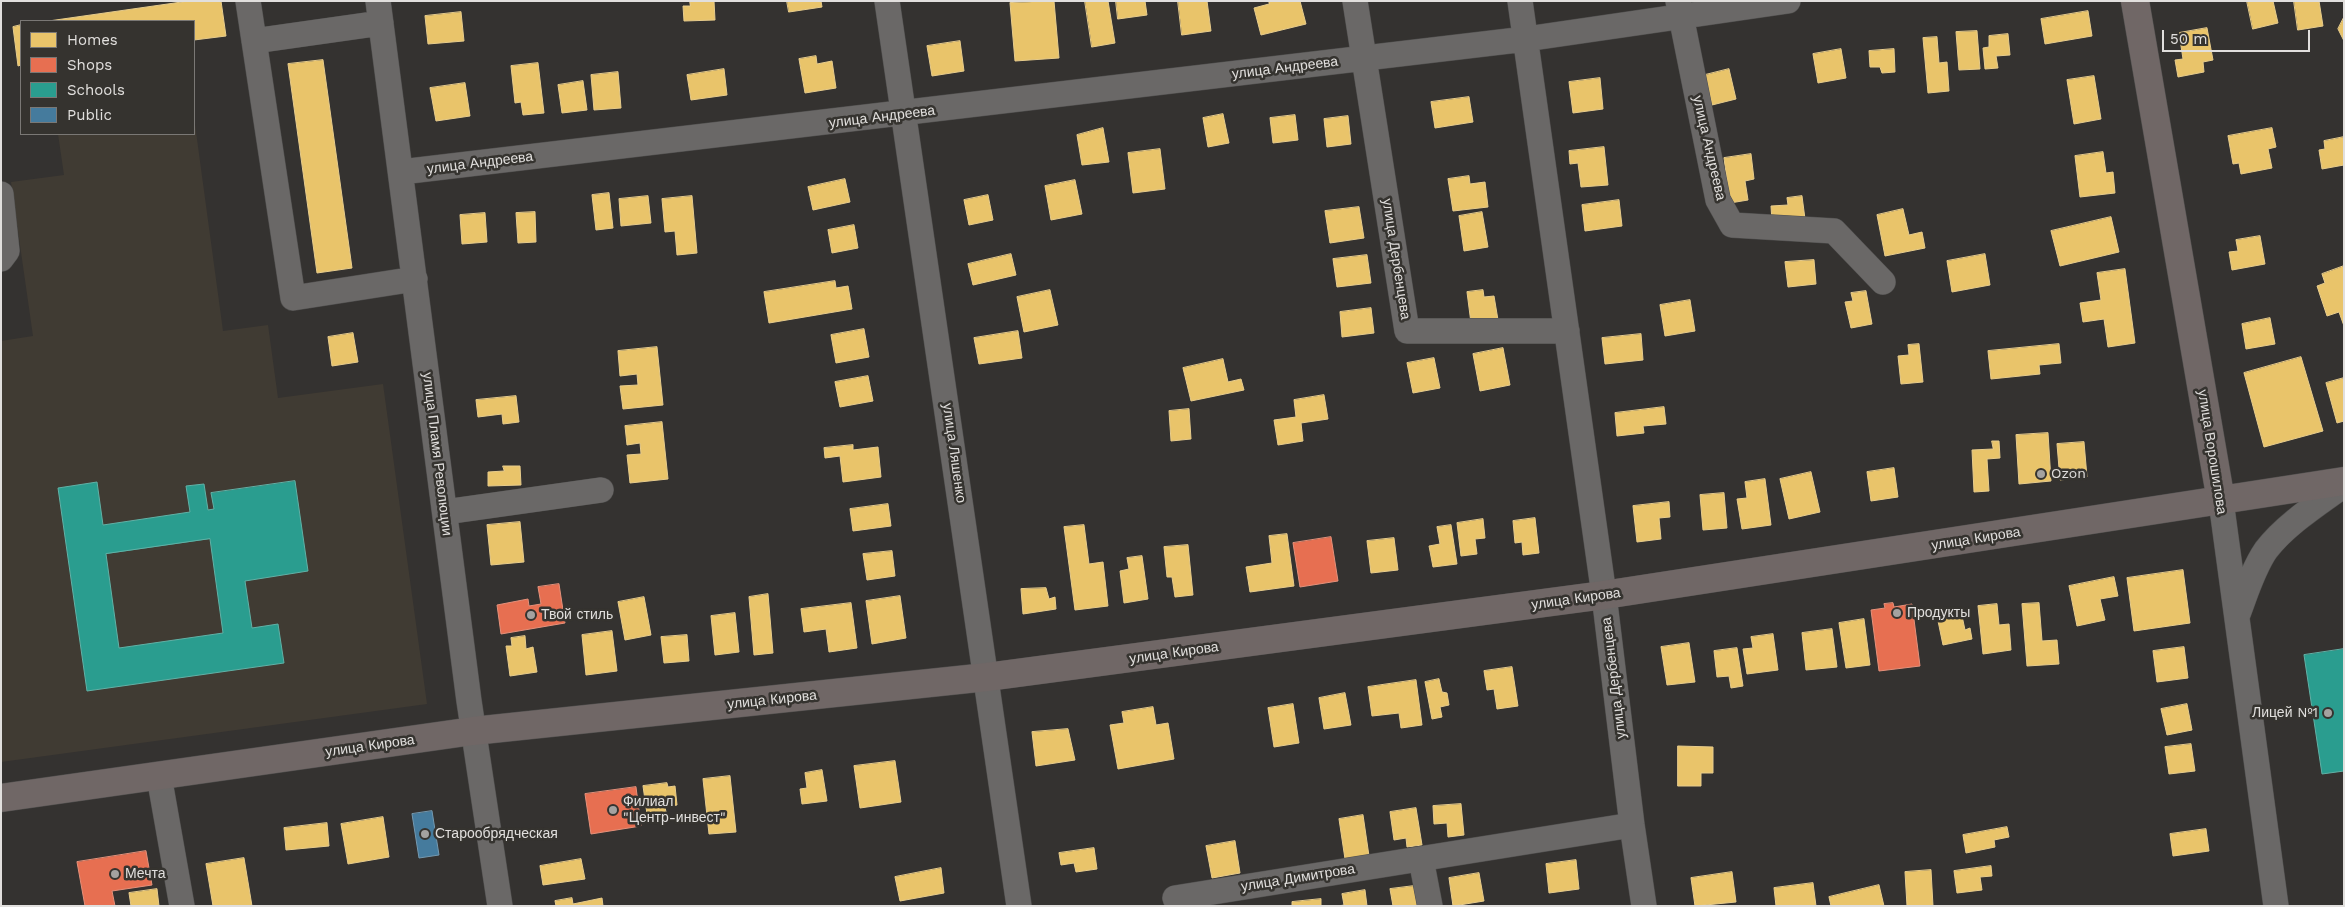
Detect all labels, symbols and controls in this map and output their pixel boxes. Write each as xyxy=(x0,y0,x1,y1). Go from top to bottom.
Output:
legend xyxy=(20,20,195,135)
scale bar xyxy=(2165,20,2312,52)
text: 50 m xyxy=(2170,30,2207,48)
text: Homes xyxy=(67,31,118,49)
street label: улица Андреева xyxy=(1231,53,1339,83)
text: Shops xyxy=(67,56,112,74)
text: Schools xyxy=(67,81,125,99)
street label: улица Андреева xyxy=(1689,94,1729,202)
street label: улица Андреева xyxy=(828,102,936,132)
text: Public xyxy=(67,106,112,124)
street label: улица Андреева xyxy=(426,148,534,178)
street label: улица Дербенцева xyxy=(1378,197,1414,321)
street label: улица Пламя Революции xyxy=(419,371,455,537)
street label: улица Ворошилова xyxy=(2194,388,2230,516)
street label: улица Ляшенко xyxy=(939,402,969,504)
place label: Ozon xyxy=(2051,466,2086,482)
marker: Ozon xyxy=(2035,468,2047,480)
street label: улица Кирова xyxy=(1930,524,2022,554)
street label: улица Кирова xyxy=(1530,584,1622,614)
place label: Продукты xyxy=(1907,605,1970,621)
place label: Твой стиль xyxy=(541,607,613,623)
marker: Продукты xyxy=(1891,607,1903,619)
marker: Твой стиль xyxy=(525,609,537,621)
street label: улица Дербенцева xyxy=(1598,616,1630,740)
street label: улица Кирова xyxy=(1128,638,1220,668)
street label: улица Кирова xyxy=(726,687,818,713)
place label: Лицей №1 xyxy=(2252,705,2318,721)
marker: Лицей №1 xyxy=(2322,707,2334,719)
street label: улица Кирова xyxy=(324,731,416,761)
place label: Филиал "Центр-инвест" xyxy=(623,794,726,826)
marker: Филиал "Центр-инвест" xyxy=(607,804,619,816)
place label: Старообрядческая xyxy=(435,826,558,842)
marker: Старообрядческая xyxy=(419,828,431,840)
street label: улица Димитрова xyxy=(1240,861,1356,895)
place label: Мечта xyxy=(125,866,165,882)
marker: Мечта xyxy=(109,868,121,880)

